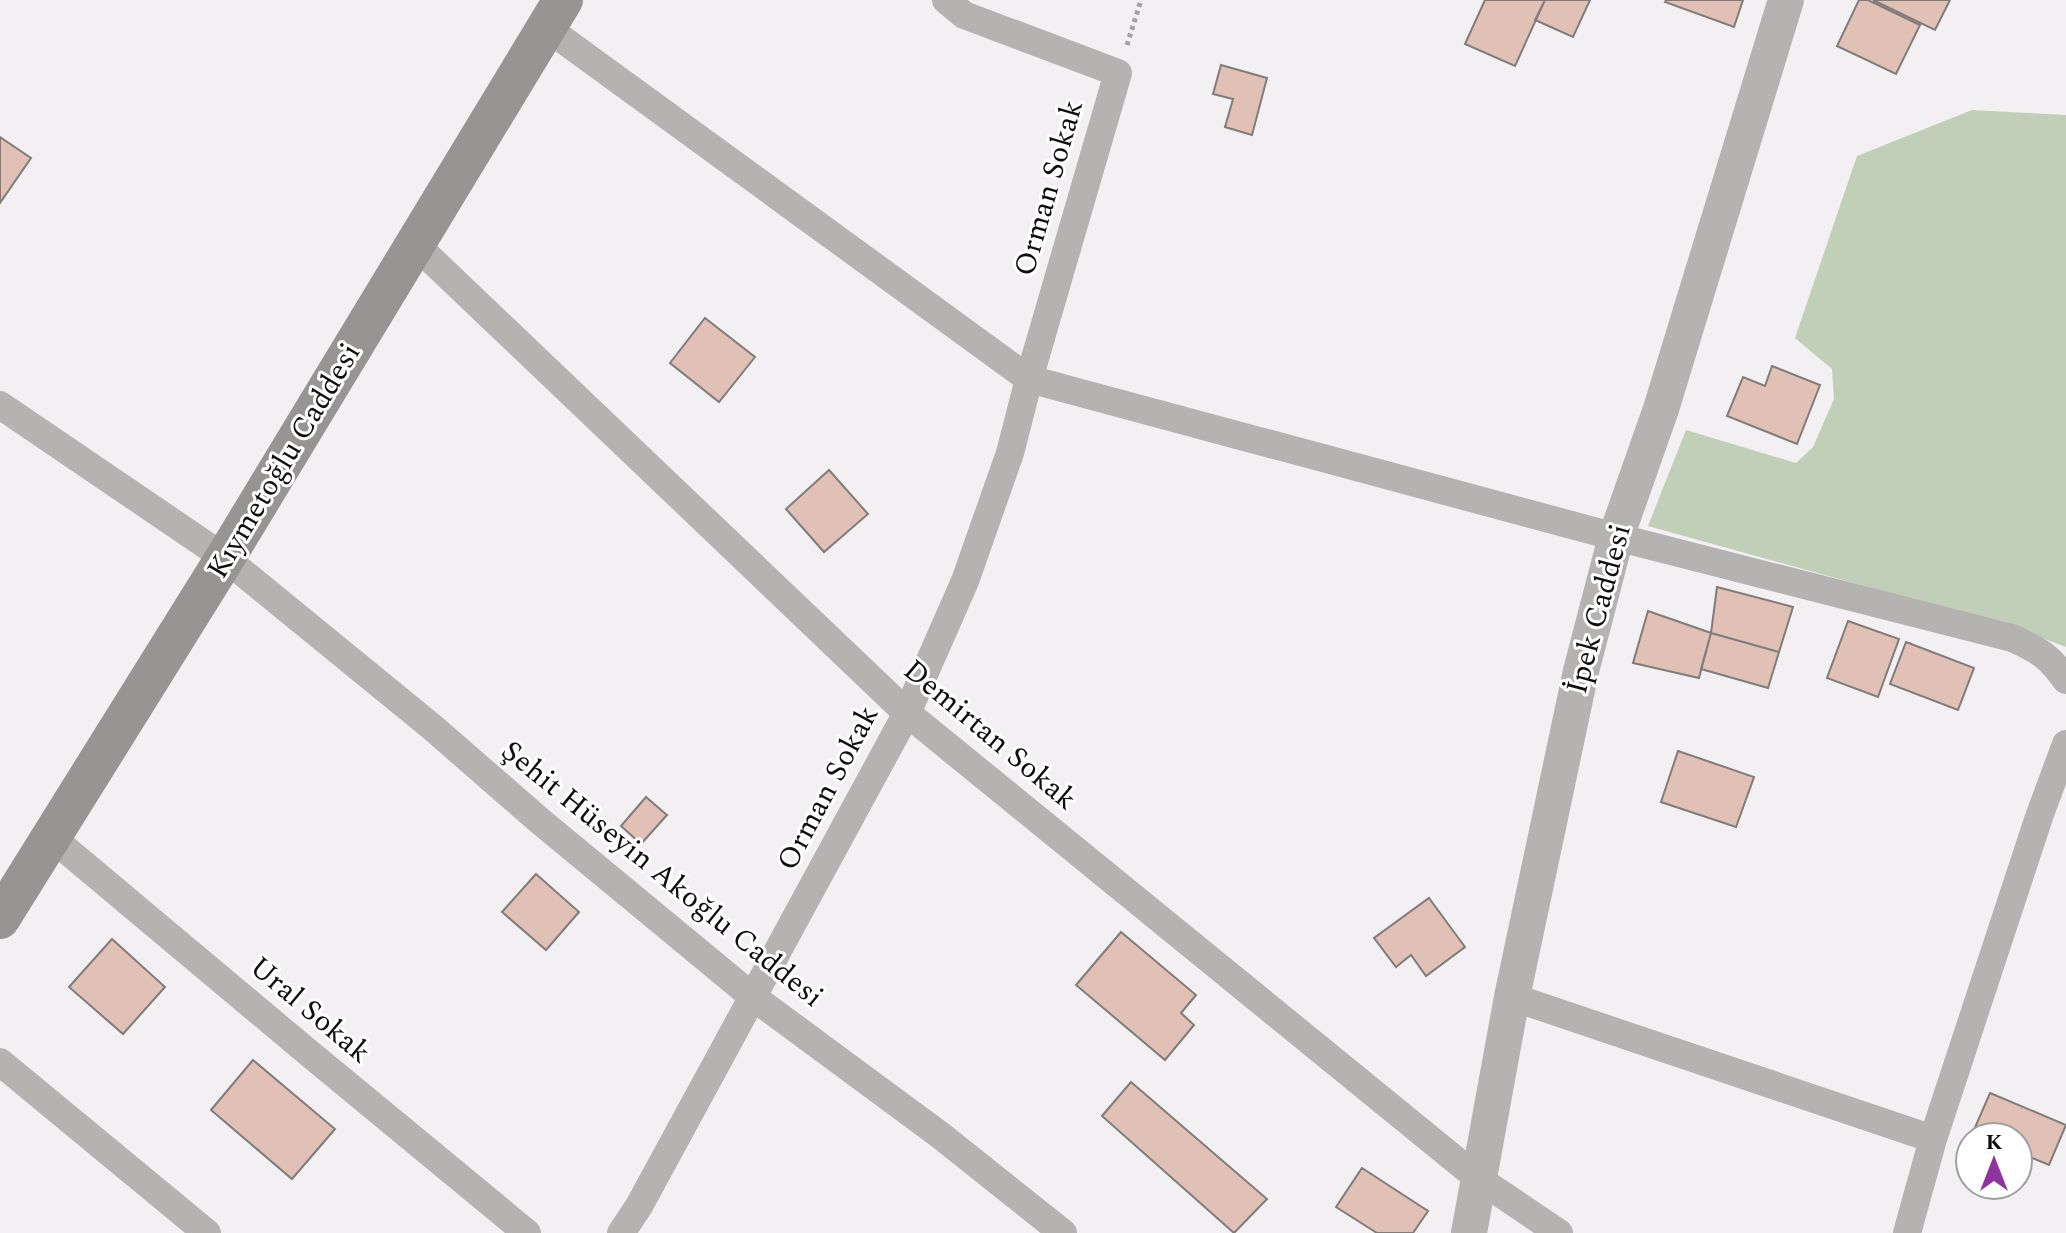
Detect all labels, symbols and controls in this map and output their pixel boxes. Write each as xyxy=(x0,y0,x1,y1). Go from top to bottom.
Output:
street label: Orman Sokak xyxy=(1002,94,1096,282)
street label: Kıymetoğlu Caddesi xyxy=(195,334,373,588)
street label: İpek Caddesi xyxy=(1554,519,1644,699)
street label: Demirtan Sokak xyxy=(893,648,1087,822)
street label: Orman Sokak xyxy=(765,697,891,879)
street label: Şehit Hüseyin Akoğlu Caddesi xyxy=(491,729,833,1019)
street label: Ural Sokak xyxy=(239,945,381,1075)
north arrow xyxy=(1954,1121,2034,1201)
text: K xyxy=(1985,1126,2003,1159)

